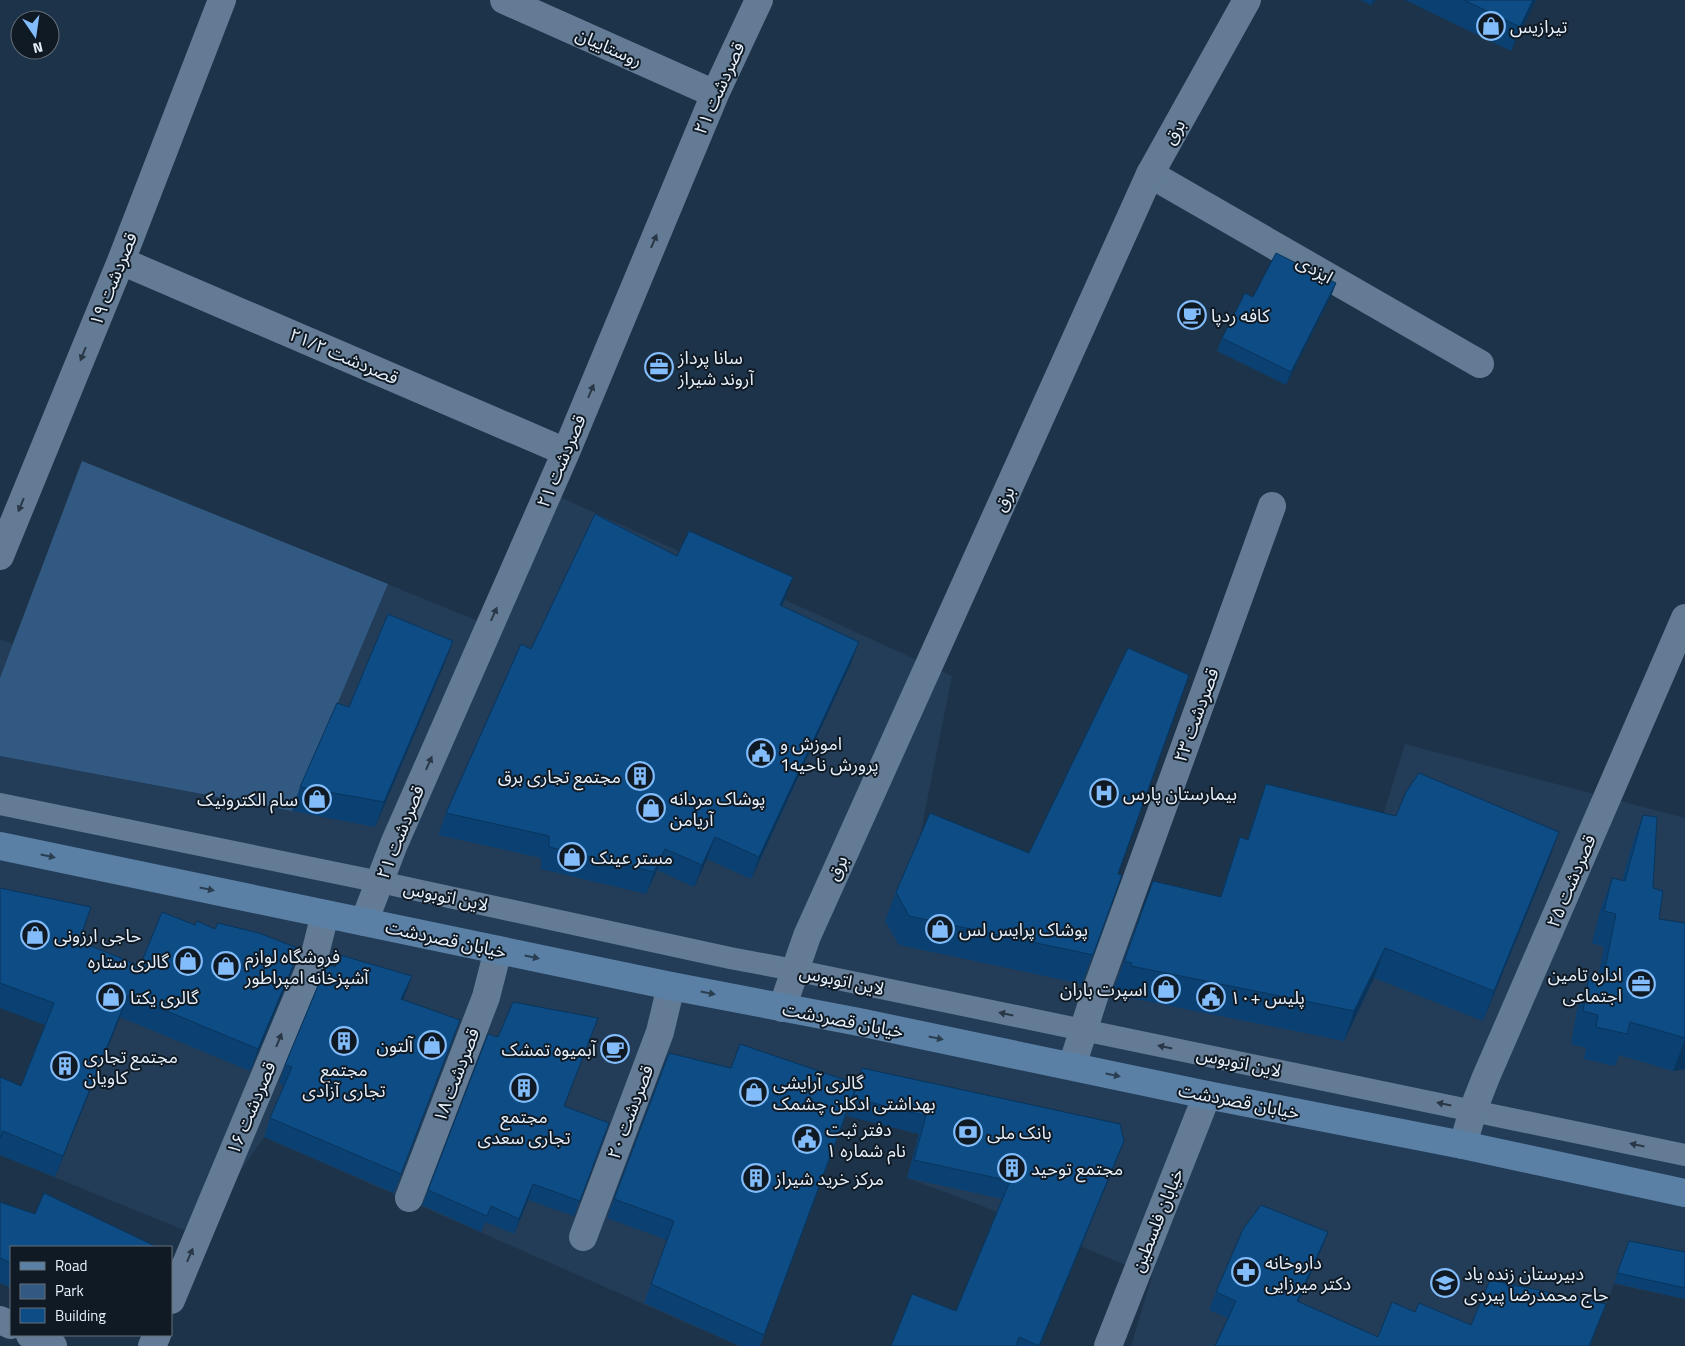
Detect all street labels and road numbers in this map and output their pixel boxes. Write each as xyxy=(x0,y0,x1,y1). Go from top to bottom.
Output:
street label: روستاییان xyxy=(571,20,647,74)
street label: قصردشت ۲۱ xyxy=(687,37,751,139)
street label: برق xyxy=(1156,114,1192,150)
street label: قصردشت ۱۹ xyxy=(82,228,144,330)
street label: ایزدی xyxy=(1292,248,1338,290)
street label: قصردشت ۲۱/۲ xyxy=(285,321,403,391)
street label: قصردشت ۲۱ xyxy=(529,410,593,512)
street label: برق xyxy=(987,482,1021,516)
street label: قصردشت ۲۳ xyxy=(1166,664,1226,766)
street label: قصردشت ۲۱ xyxy=(369,781,431,883)
street label: قصردشت ۲۵ xyxy=(1539,830,1603,932)
street label: برق xyxy=(820,851,854,885)
street label: لاین اتوبوس xyxy=(401,874,491,918)
street label: خیابان قصردشت xyxy=(383,913,509,965)
street label: لاین اتوبوس xyxy=(797,958,887,1002)
street label: خیابان قصردشت xyxy=(780,995,906,1045)
street label: قصردشت ۱۸ xyxy=(426,1024,486,1126)
street label: لاین اتوبوس xyxy=(1194,1040,1284,1084)
street label: قصردشت ۱۶ xyxy=(219,1057,283,1159)
street label: قصردشت ۲۰ xyxy=(600,1061,660,1163)
street label: خیابان قصردشت xyxy=(1176,1076,1302,1126)
street label: خیابان فلسطین xyxy=(1124,1164,1190,1276)

